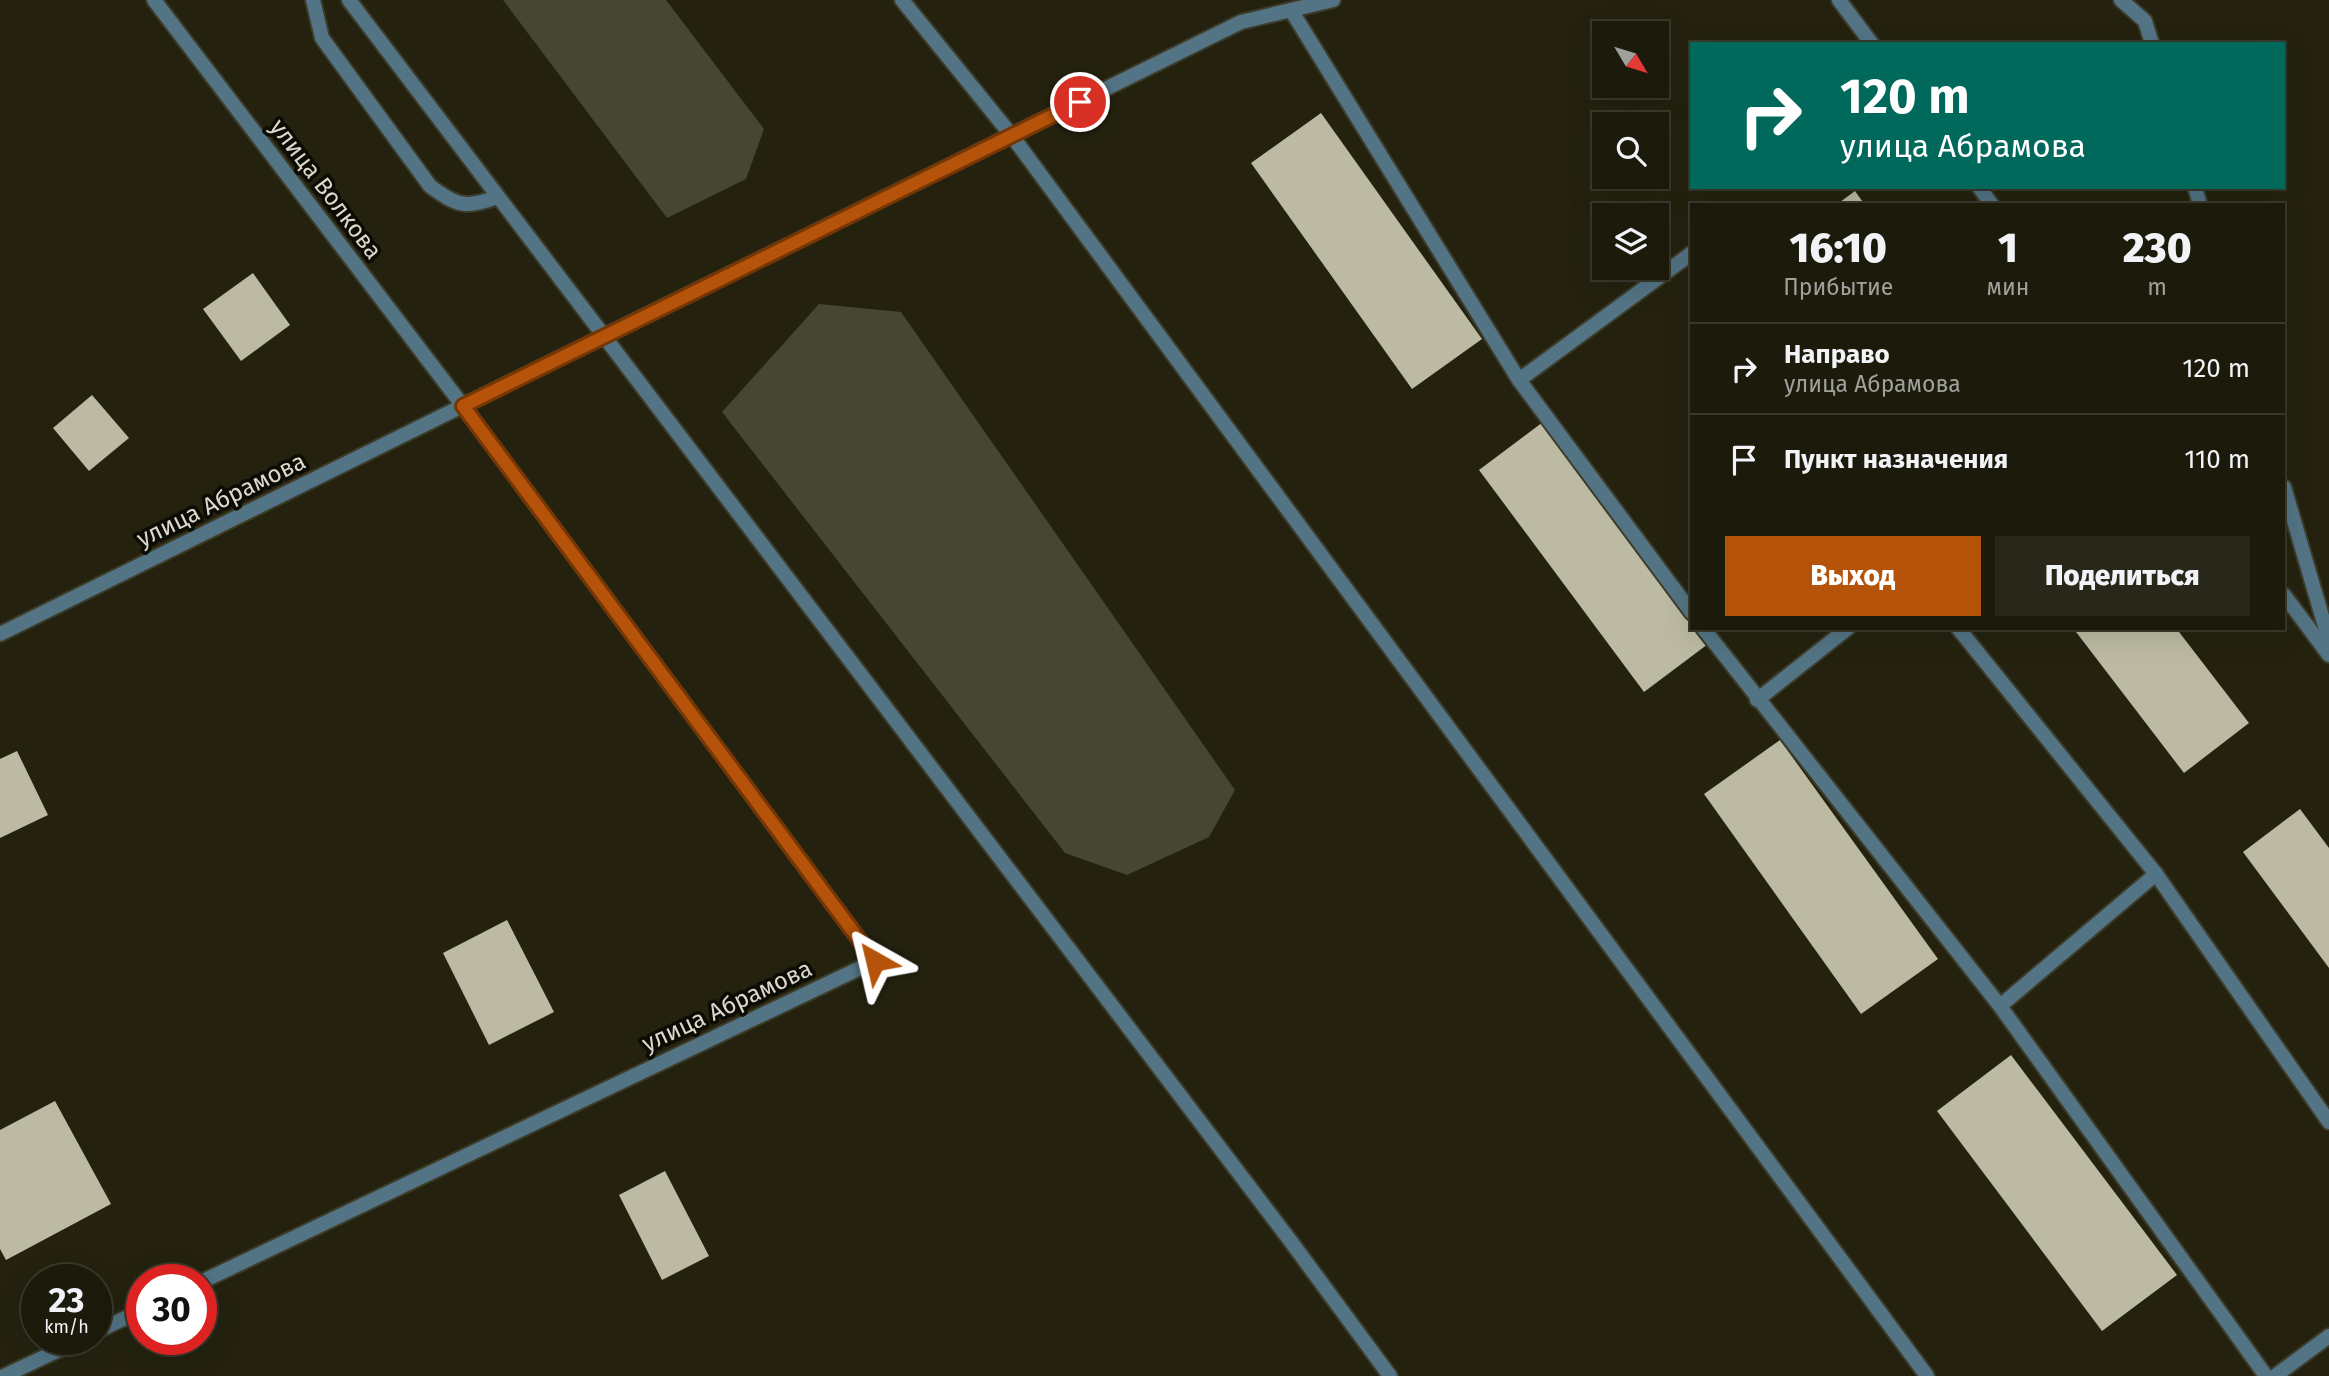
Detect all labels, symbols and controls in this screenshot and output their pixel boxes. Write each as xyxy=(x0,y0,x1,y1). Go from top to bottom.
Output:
north arrow xyxy=(1592,21,1670,98)
map controls xyxy=(1592,21,1669,280)
text: 120 m xyxy=(1840,67,1970,126)
icon: right xyxy=(1725,70,1816,161)
pin xyxy=(1050,72,1110,132)
icon: arrive xyxy=(1061,83,1099,121)
button: search xyxy=(1592,112,1669,189)
street label: улица Волкова xyxy=(264,113,388,265)
text: улица Абрамова xyxy=(1840,127,2086,165)
button: layers xyxy=(1592,203,1669,280)
text: 16:10 xyxy=(1790,223,1887,273)
text: 1 xyxy=(1998,223,2018,273)
text: 230 xyxy=(2123,223,2192,273)
text: Прибытие xyxy=(1783,273,1893,301)
text: мин xyxy=(1987,273,2029,301)
text: m xyxy=(2147,273,2167,301)
text: Направо xyxy=(1784,339,1890,370)
icon: right xyxy=(1725,350,1763,388)
text: 120 m xyxy=(2182,353,2250,384)
text: улица Абрамова xyxy=(1784,370,1961,398)
icon: arrive xyxy=(1725,441,1763,479)
text: Пункт назначения xyxy=(1784,444,2008,475)
text: 110 m xyxy=(2184,444,2250,475)
street label: улица Абрамова xyxy=(132,447,310,553)
button: Выход xyxy=(1725,536,1981,616)
button: Поделиться xyxy=(1995,536,2250,616)
position arrow xyxy=(838,924,912,998)
street label: улица Абрамова xyxy=(638,954,816,1058)
speed limit sign: 30 xyxy=(126,1264,217,1355)
text: 23 xyxy=(48,1279,85,1321)
text: km/h xyxy=(44,1316,89,1338)

